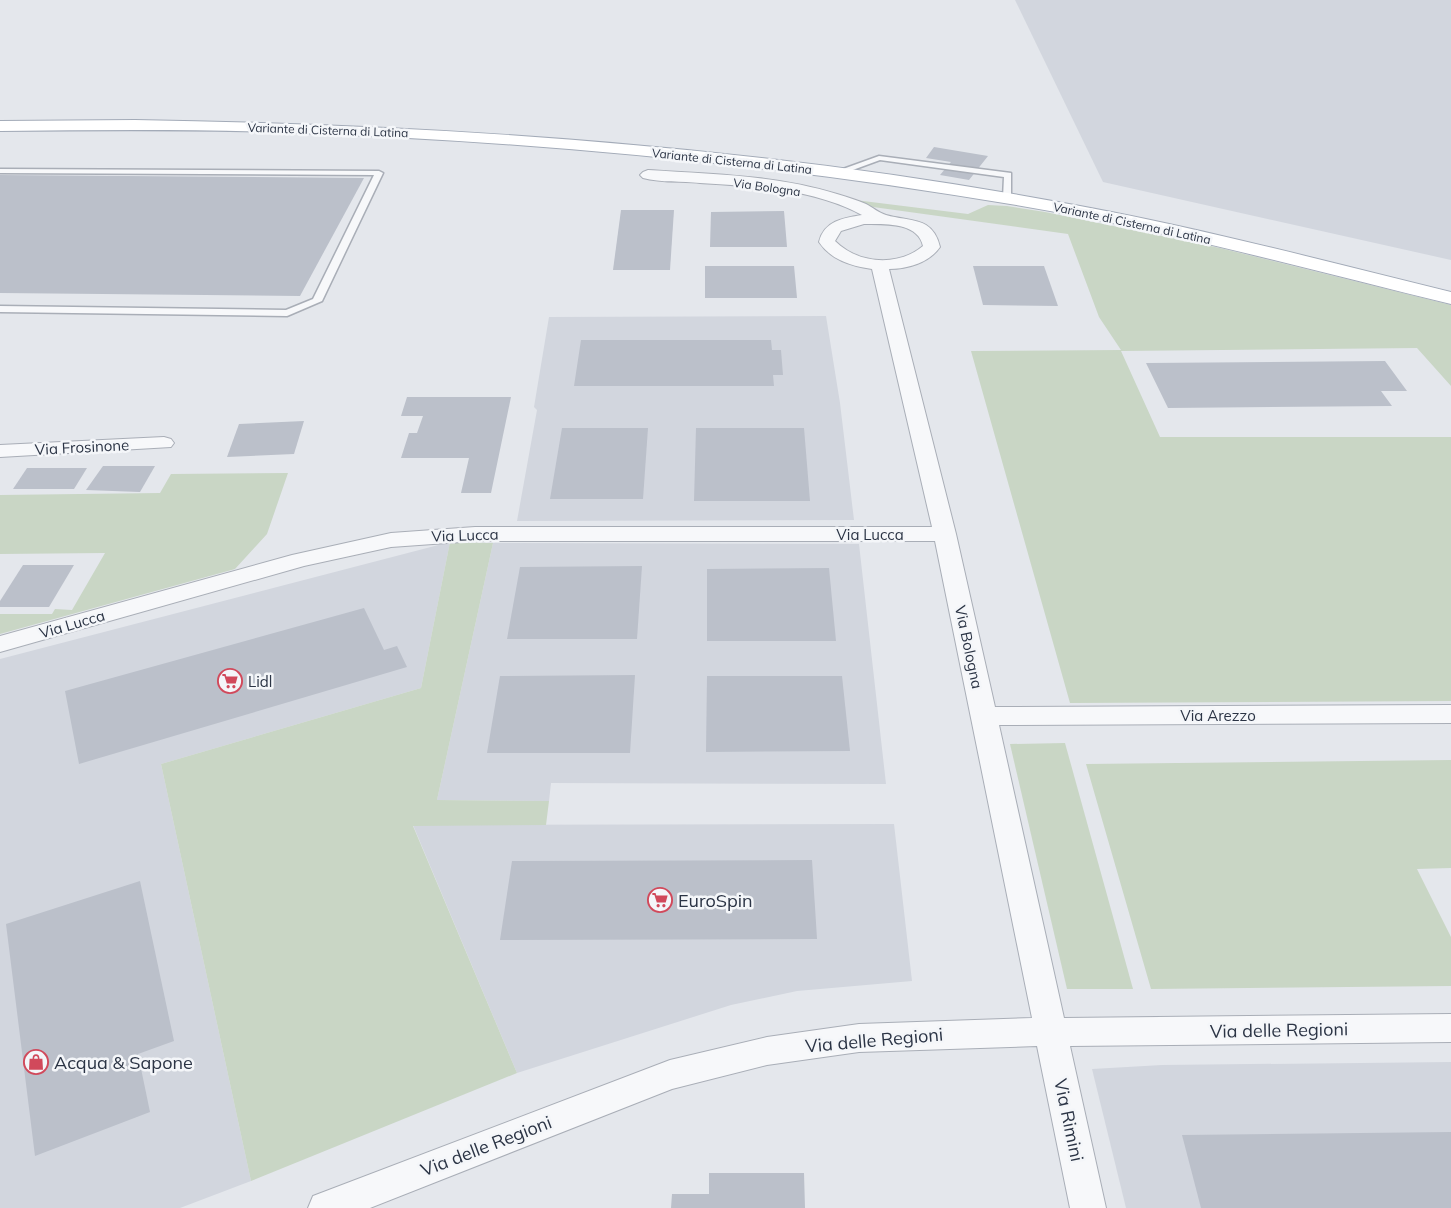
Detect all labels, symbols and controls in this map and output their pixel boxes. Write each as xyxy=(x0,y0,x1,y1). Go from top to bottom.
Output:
street label: Variante di Cisterna di Latina xyxy=(247,120,409,140)
street label: Variante di Cisterna di Latina xyxy=(651,145,813,177)
street label: Via Bologna xyxy=(732,175,802,199)
street label: Variante di Cisterna di Latina xyxy=(1052,199,1212,247)
street label: Via Frosinone xyxy=(34,435,130,459)
street label: Via Lucca xyxy=(431,524,499,546)
street label: Via Lucca xyxy=(836,525,904,544)
street label: Via Bologna xyxy=(951,604,987,690)
street label: Via Lucca xyxy=(37,606,107,642)
supermarket icon: Lidl xyxy=(217,668,243,694)
place label: Lidl xyxy=(248,672,272,691)
street label: Via Arezzo xyxy=(1180,706,1256,725)
supermarket icon: EuroSpin xyxy=(647,887,673,913)
place label: EuroSpin xyxy=(678,889,753,912)
street label: Via delle Regioni xyxy=(1210,1017,1348,1043)
street label: Via delle Regioni xyxy=(804,1023,944,1057)
shop icon: Acqua & Sapone xyxy=(23,1049,49,1075)
place label: Acqua & Sapone xyxy=(54,1051,193,1074)
street label: Via Rimini xyxy=(1049,1077,1089,1163)
street label: Via delle Regioni xyxy=(417,1110,555,1182)

